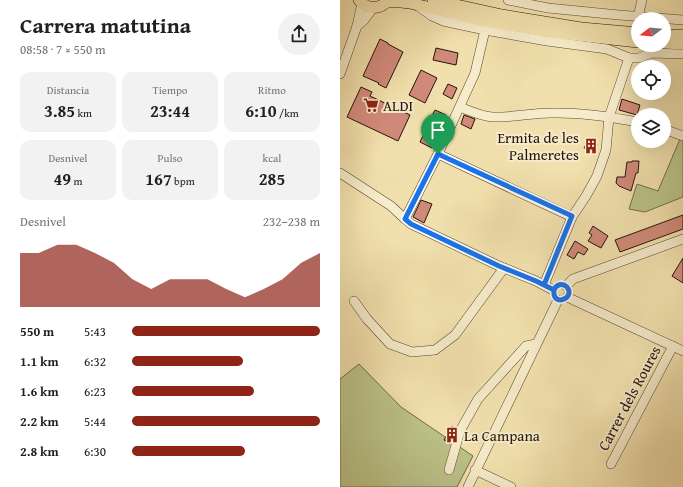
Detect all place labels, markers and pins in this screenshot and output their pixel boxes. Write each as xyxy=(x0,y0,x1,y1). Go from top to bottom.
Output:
place label: ALDI xyxy=(383,95,413,116)
supermarket icon: ALDI xyxy=(362,96,380,114)
pin xyxy=(421,113,455,154)
place label: Ermita de les Palmeretes xyxy=(498,127,579,165)
building icon: Ermita de les Palmeretes xyxy=(582,137,600,155)
place label: La Campana xyxy=(464,425,540,446)
building icon: La Campana xyxy=(443,426,461,444)

